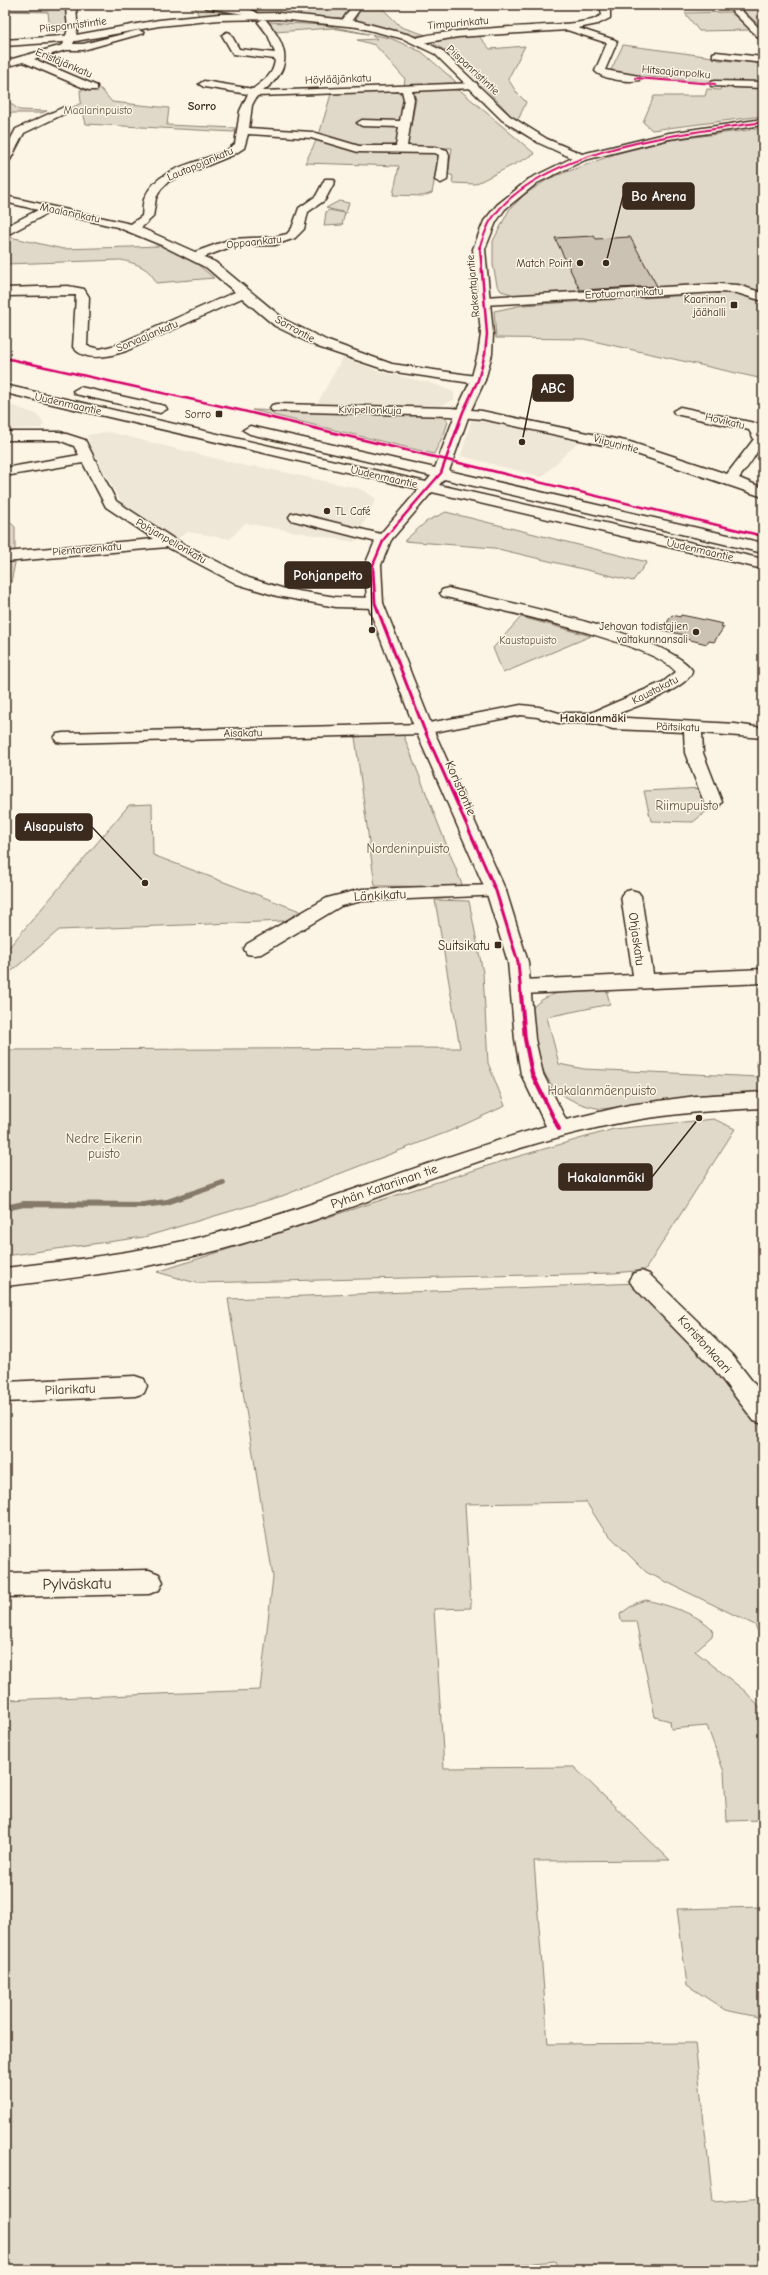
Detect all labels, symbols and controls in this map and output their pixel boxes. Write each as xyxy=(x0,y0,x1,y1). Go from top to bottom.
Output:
street label: Piispanristintie xyxy=(39,14,108,36)
street label: Timpurinkatu xyxy=(427,14,489,32)
street label: Piispanristintie xyxy=(444,42,503,98)
street label: Eristäjänkatu xyxy=(34,45,94,81)
street label: Hitsaajanpolku xyxy=(641,63,711,81)
street label: Höylääjänkatu xyxy=(305,71,371,87)
district label: Sorro xyxy=(188,99,216,113)
park label: Maalarinpuisto xyxy=(64,104,133,117)
street label: Lautapojankatu xyxy=(165,144,235,184)
callout: Bo Arena xyxy=(623,183,694,209)
text: Bo Arena xyxy=(631,188,687,205)
street label: Maalarinkatu xyxy=(39,200,101,226)
street label: Oppaankatu xyxy=(226,233,282,251)
street label: Rakentajantie xyxy=(464,254,482,318)
place label: Match Point xyxy=(516,257,573,270)
marker: Match Point xyxy=(575,258,585,268)
street label: Erotuomarinkatu xyxy=(585,284,663,302)
place label: Kaarinan jäähalli xyxy=(684,293,726,319)
marker: Kaarinan jäähalli xyxy=(729,300,739,310)
street label: Sorrontie xyxy=(273,313,318,345)
street label: Sorvaajankatu xyxy=(114,317,180,355)
callout: ABC xyxy=(533,375,573,401)
text: ABC xyxy=(541,380,566,397)
street label: Uudenmaantie xyxy=(33,390,103,418)
street label: Kivipellonkuja xyxy=(338,403,402,417)
place label: Sorro xyxy=(185,408,211,421)
marker: Sorro xyxy=(214,409,224,419)
street label: Hovikatu xyxy=(704,410,746,432)
street label: Viipurintie xyxy=(592,432,641,456)
street label: Uudenmaantie xyxy=(349,463,419,491)
place label: TL Café xyxy=(335,505,371,518)
marker: TL Café xyxy=(322,506,332,516)
street label: Pohjanpellonkatu xyxy=(133,516,209,566)
street label: Uudenmaantie xyxy=(665,536,735,564)
street label: Pientareenkatu xyxy=(52,539,122,559)
callout: Pohjanpelto xyxy=(285,562,371,588)
text: Pohjanpelto xyxy=(293,567,363,584)
place label: Jehovan todistajien valtakunnansali xyxy=(599,620,688,646)
marker: Jehovan todistajien valtakunnansali xyxy=(691,627,701,637)
park label: Kaustapuisto xyxy=(499,634,557,647)
street label: Kaustakatu xyxy=(630,673,680,707)
district label: Hakalanmäki xyxy=(560,711,626,725)
street label: Päitsikatu xyxy=(656,720,700,734)
street label: Aisakatu xyxy=(224,726,262,740)
street label: Koristontie xyxy=(442,758,480,818)
park label: Riimupuisto xyxy=(655,798,719,813)
callout: Aisapuisto xyxy=(16,814,92,840)
text: Aisapuisto xyxy=(24,818,84,835)
park label: Nordeninpuisto xyxy=(366,841,450,856)
street label: Länkikatu xyxy=(353,886,407,904)
street label: Ohjaskatu xyxy=(626,911,648,967)
place label: Suitsikatu xyxy=(438,938,490,953)
marker: Suitsikatu xyxy=(493,940,503,950)
park label: Hakalanmäenpuisto xyxy=(548,1083,657,1098)
park label: Nedre Eikerin puisto xyxy=(66,1131,142,1161)
street label: Pyhän Katariinan tie xyxy=(329,1161,440,1211)
callout: Hakalanmäki xyxy=(559,1164,652,1190)
text: Hakalanmäki xyxy=(567,1169,645,1186)
street label: Koristonkaari xyxy=(675,1312,735,1376)
street label: Pilarikatu xyxy=(44,1381,96,1397)
street label: Pylväskatu xyxy=(42,1574,112,1594)

